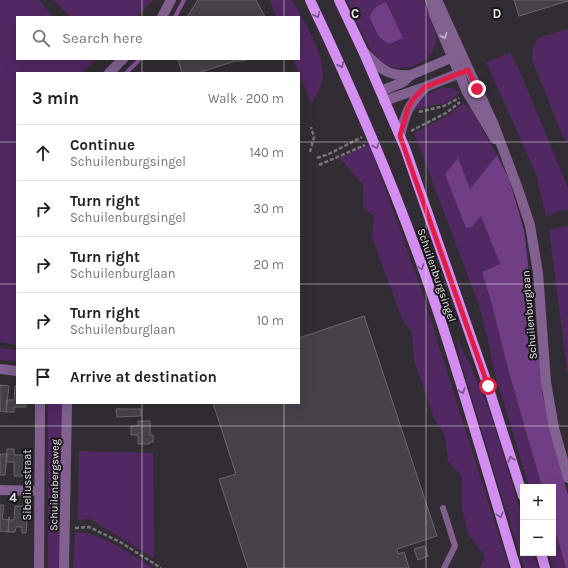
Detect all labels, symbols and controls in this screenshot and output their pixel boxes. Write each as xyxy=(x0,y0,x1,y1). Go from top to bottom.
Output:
text: C xyxy=(351,6,359,21)
text: D xyxy=(493,6,502,21)
one-way arrow xyxy=(312,11,320,18)
search box xyxy=(16,16,300,60)
icon: search xyxy=(30,27,52,49)
text: Search here xyxy=(62,29,143,47)
one-way arrow xyxy=(439,32,447,40)
one-way arrow xyxy=(336,61,344,69)
route end xyxy=(468,80,486,98)
text: 3 min xyxy=(32,88,79,108)
text: Walk · 200 m xyxy=(208,91,284,106)
text: Continue xyxy=(70,136,135,154)
icon: ahead xyxy=(32,142,54,164)
one-way arrow xyxy=(371,142,379,149)
text: 140 m xyxy=(249,145,284,160)
text: Schuilenburgsingel xyxy=(70,154,186,169)
text: Turn right xyxy=(70,192,140,210)
icon: right xyxy=(32,198,54,220)
text: 30 m xyxy=(253,201,284,216)
text: Schuilenburgsingel xyxy=(70,210,186,225)
street label: Schuilenburgsingel xyxy=(414,227,459,324)
text: Turn right xyxy=(70,248,140,266)
icon: right xyxy=(32,254,54,276)
text: 20 m xyxy=(254,257,284,272)
one-way arrow xyxy=(417,264,425,271)
text: Schuilenburglaan xyxy=(70,266,176,281)
street label: Schuilenburglaan xyxy=(519,270,540,360)
text: Turn right xyxy=(70,304,140,322)
icon: right xyxy=(32,310,54,332)
text: 10 m xyxy=(257,313,284,328)
text: Schuilenburglaan xyxy=(70,322,176,337)
icon: arrive xyxy=(32,366,54,388)
text: Arrive at destination xyxy=(70,368,217,386)
route start xyxy=(479,377,497,395)
one-way arrow xyxy=(457,387,466,394)
street label: Schuilenbergsweg xyxy=(47,438,62,531)
street label: Sibeliusstraat xyxy=(21,449,34,521)
one-way arrow xyxy=(507,456,516,463)
map controls xyxy=(520,484,556,556)
button: + xyxy=(520,484,556,520)
text: 4 xyxy=(9,490,17,505)
one-way arrow xyxy=(495,511,504,518)
button: − xyxy=(520,520,556,556)

